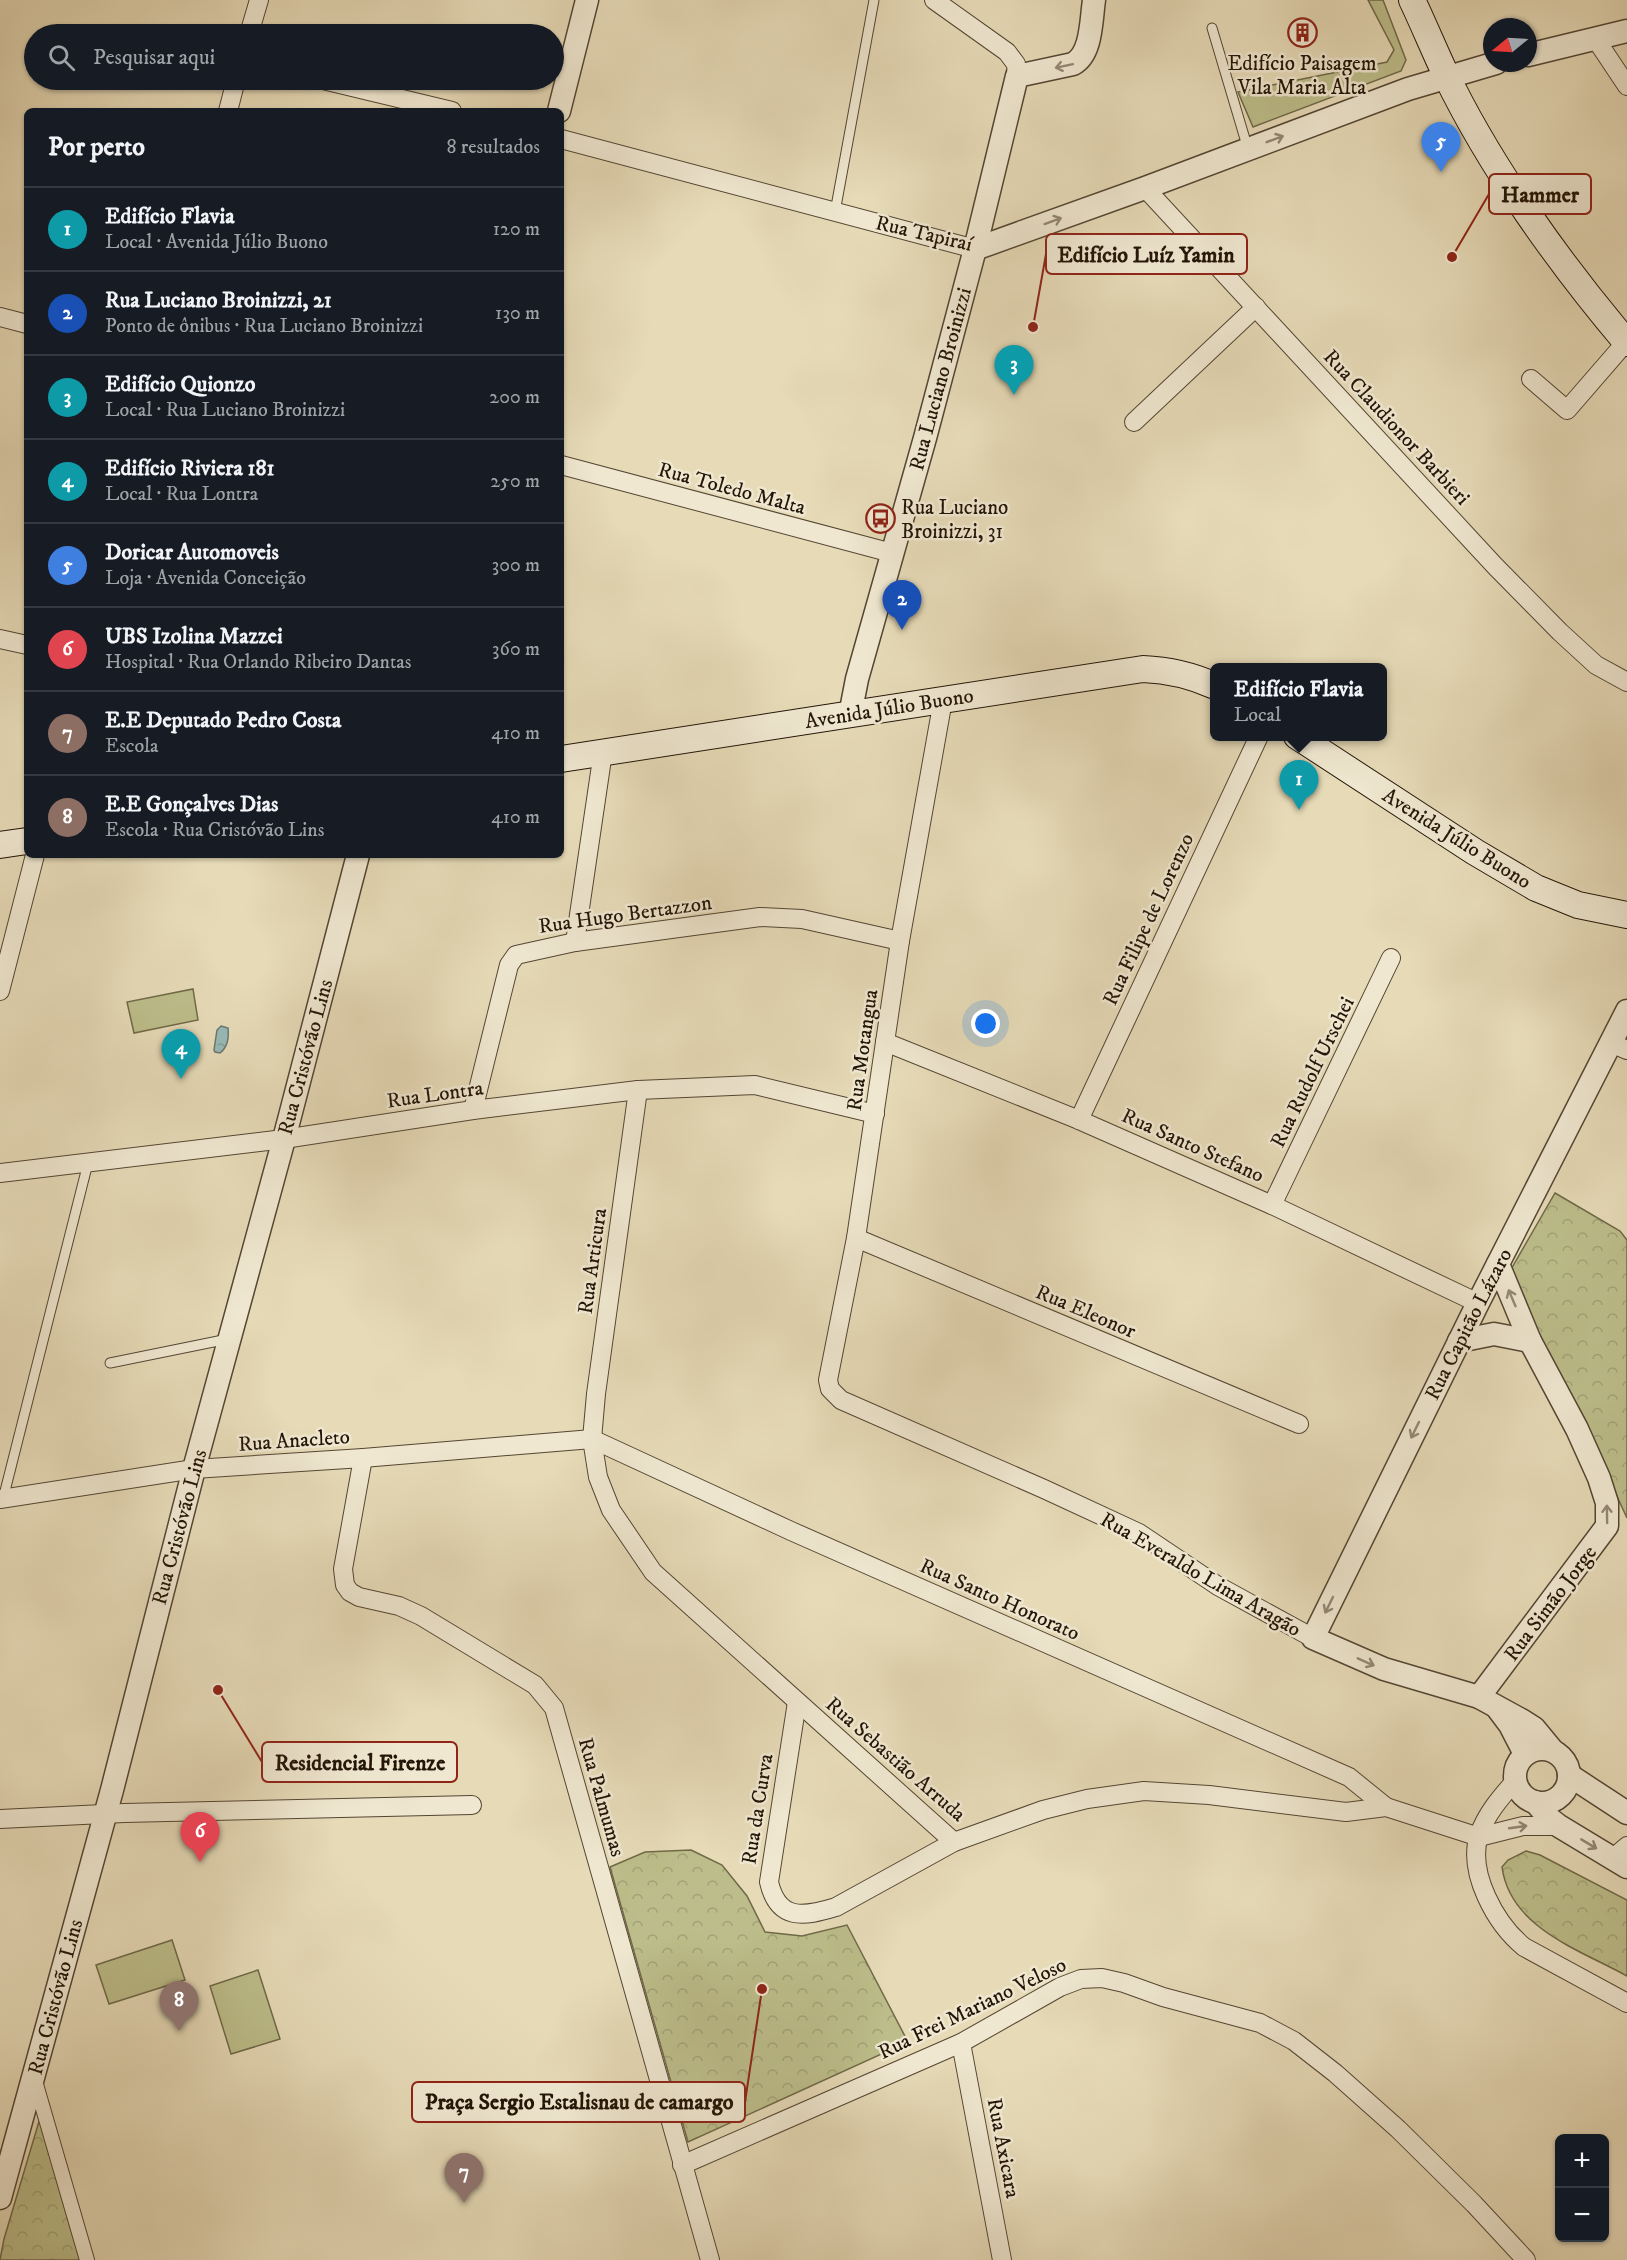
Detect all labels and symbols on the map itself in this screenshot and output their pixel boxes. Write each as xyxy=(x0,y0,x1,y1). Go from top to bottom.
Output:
building icon: Edifício Paisagem Vila Maria Alta xyxy=(1286,16,1318,48)
north arrow xyxy=(1483,18,1537,72)
place label: Edifício Paisagem Vila Maria Alta xyxy=(1227,51,1377,101)
one-way arrow xyxy=(1055,61,1074,72)
pin: 5 xyxy=(1422,122,1460,172)
one-way arrow xyxy=(1265,132,1284,143)
callout: Hammer xyxy=(1489,174,1591,214)
text: Hammer xyxy=(1501,182,1580,209)
street label: Rua Tapiraí xyxy=(873,210,976,258)
one-way arrow xyxy=(1043,215,1062,226)
callout: Edifício Luíz Yamin xyxy=(1046,234,1247,274)
text: Edifício Luíz Yamin xyxy=(1057,242,1235,269)
street label: Rua Luciano Broinizzi xyxy=(904,285,978,474)
street label: Rua Claudionor Barbieri xyxy=(1317,344,1475,511)
pin: 3 xyxy=(994,346,1034,395)
street label: Rua Toledo Malta xyxy=(655,457,808,521)
place label: Rua Luciano Broinizzi, 31 xyxy=(901,495,1008,545)
bus stop icon: Rua Luciano Broinizzi, 31 xyxy=(864,503,896,535)
pin: 2 xyxy=(882,580,922,630)
street label: Avenida Júlio Buono xyxy=(803,683,975,735)
pin: 1 xyxy=(1280,760,1318,810)
street label: Avenida Júlio Buono xyxy=(1377,783,1536,895)
street label: Rua Filipe de Lorenzo xyxy=(1098,829,1200,1010)
street label: Rua Hugo Bertazzon xyxy=(537,890,713,940)
street label: Rua Cristóvão Lins xyxy=(273,977,339,1138)
street label: Rua Motangua xyxy=(842,988,884,1113)
street label: Rua Rudolf Urschei xyxy=(1265,993,1361,1152)
your location xyxy=(971,1009,1000,1038)
pin: 4 xyxy=(162,1030,201,1079)
street label: Rua Lontra xyxy=(385,1075,485,1115)
street label: Rua Santo Stefano xyxy=(1117,1103,1268,1189)
street label: Rua Articura xyxy=(573,1206,613,1316)
street label: Rua Capitão Lázaro xyxy=(1419,1244,1518,1405)
street label: Rua Eleonor xyxy=(1032,1279,1140,1345)
one-way arrow xyxy=(1506,1289,1517,1308)
one-way arrow xyxy=(1408,1421,1420,1439)
street label: Rua Anacleto xyxy=(237,1424,351,1458)
street label: Rua Cristóvão Lins xyxy=(147,1447,213,1608)
one-way arrow xyxy=(1601,1504,1613,1524)
street label: Rua Everaldo Lima Aragão xyxy=(1096,1507,1305,1643)
street label: Rua Simão Jorge xyxy=(1499,1540,1603,1667)
street label: Rua Santo Honorato xyxy=(916,1553,1083,1647)
one-way arrow xyxy=(1322,1596,1334,1614)
one-way arrow xyxy=(1357,1656,1375,1668)
street label: Rua Sebastião Arruda xyxy=(820,1692,971,1828)
street label: Rua Palmumas xyxy=(572,1735,630,1860)
callout: Residencial Firenze xyxy=(262,1742,457,1782)
text: Residencial Firenze xyxy=(275,1750,445,1777)
street label: Rua da Curva xyxy=(736,1752,780,1866)
pin: 6 xyxy=(180,1812,220,1862)
one-way arrow xyxy=(1508,1822,1527,1833)
one-way arrow xyxy=(1580,1838,1597,1850)
street label: Rua Cristóvão Lins xyxy=(23,1917,89,2078)
street label: Rua Frei Mariano Veloso xyxy=(874,1952,1071,2066)
pin: 8 xyxy=(160,1982,198,2031)
callout: Praça Sergio Estalisnau de camargo xyxy=(412,2082,745,2122)
text: Praça Sergio Estalisnau de camargo xyxy=(425,2089,734,2116)
street label: Rua Axicara xyxy=(981,2096,1025,2200)
pin: 7 xyxy=(444,2154,484,2203)

